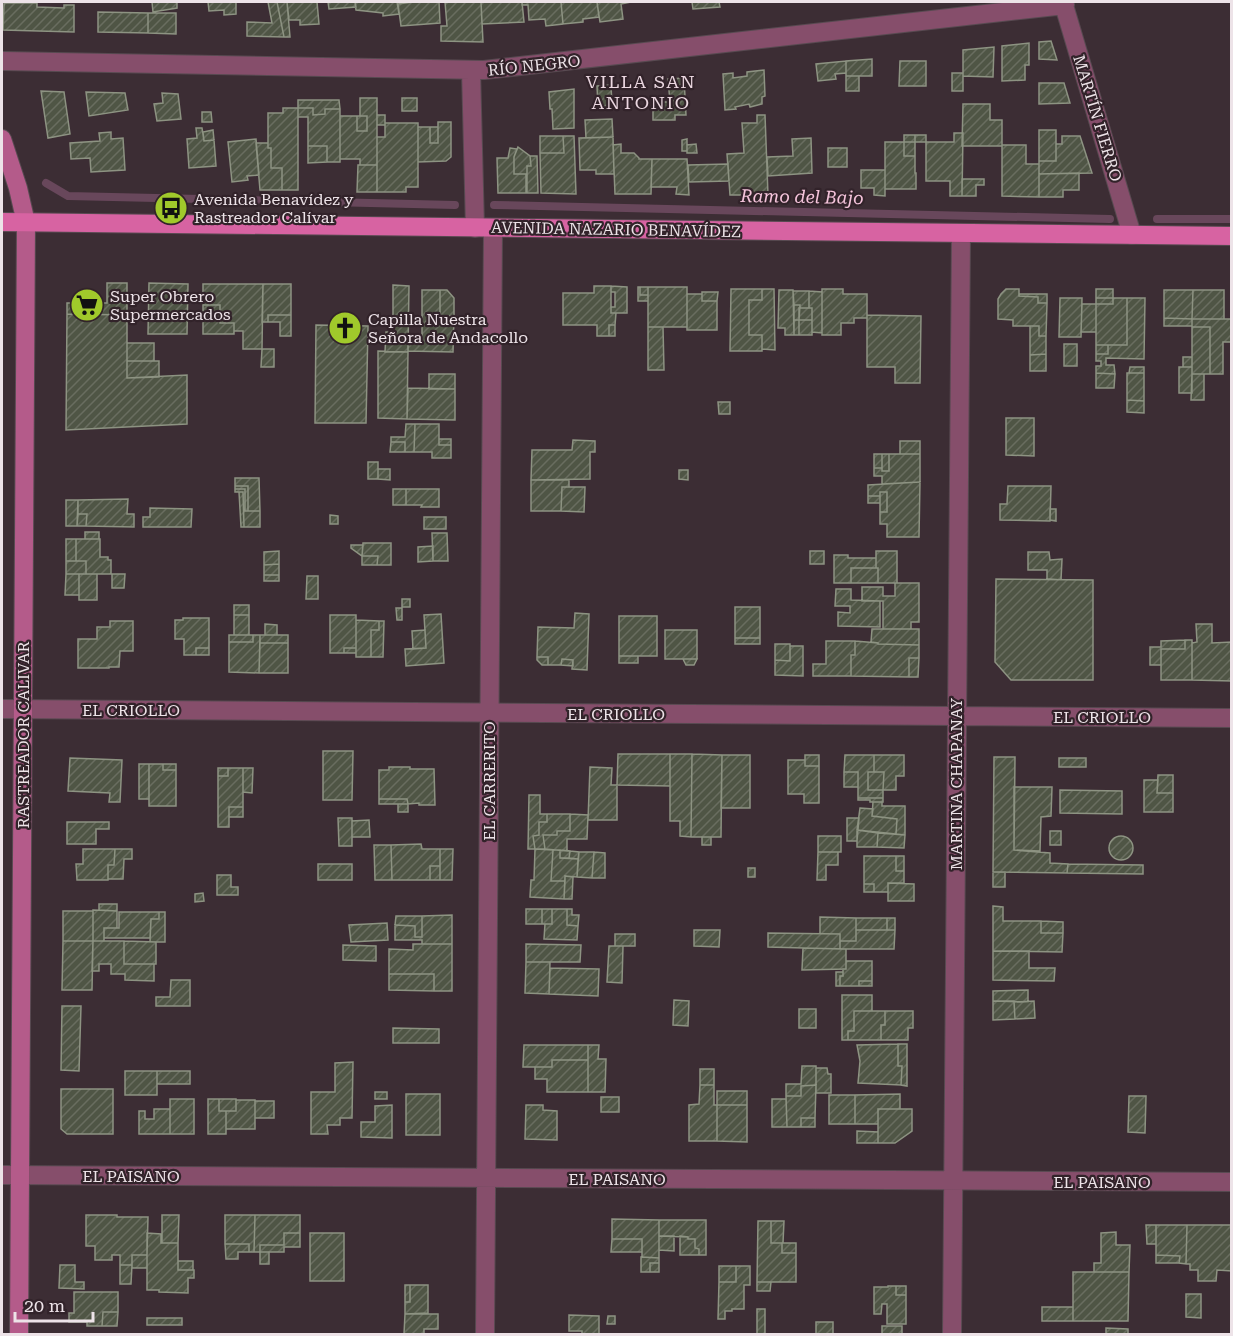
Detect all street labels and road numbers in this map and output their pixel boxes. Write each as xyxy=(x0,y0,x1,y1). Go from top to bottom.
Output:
street label: RÍO NEGRO xyxy=(487,51,581,80)
street label: MARTÍN FIERRO xyxy=(1069,52,1126,184)
street label: AVENIDA NAZARIO BENAVÍDEZ xyxy=(491,218,741,241)
street label: RASTREADOR CALIVAR xyxy=(14,641,33,829)
street label: MARTINA CHAPANAY xyxy=(947,698,966,870)
street label: EL CRIOLLO xyxy=(82,701,180,720)
street label: EL CRIOLLO xyxy=(567,705,665,724)
street label: EL CRIOLLO xyxy=(1053,708,1151,727)
street label: EL CARRERITO xyxy=(480,721,499,841)
street label: EL PAISANO xyxy=(82,1167,180,1186)
street label: EL PAISANO xyxy=(568,1170,666,1189)
street label: EL PAISANO xyxy=(1053,1173,1151,1192)

